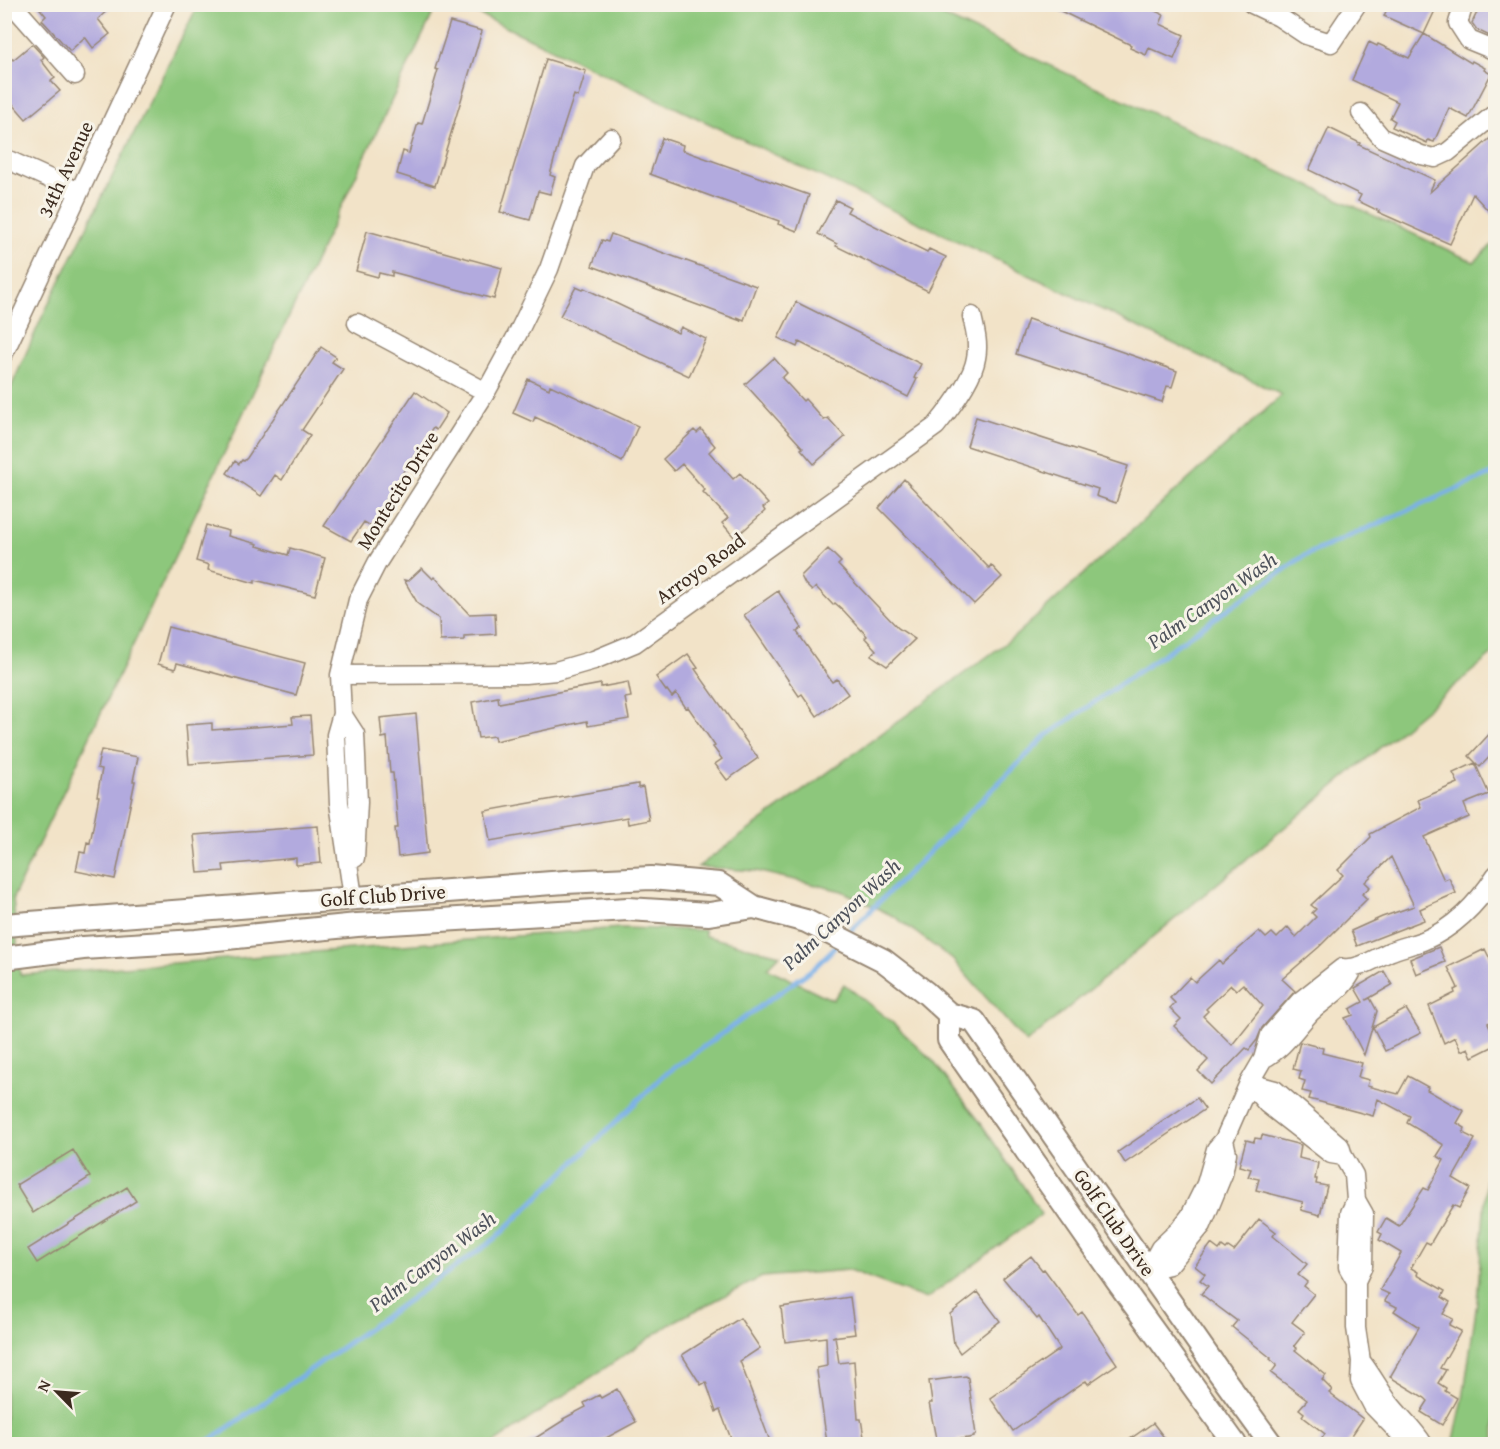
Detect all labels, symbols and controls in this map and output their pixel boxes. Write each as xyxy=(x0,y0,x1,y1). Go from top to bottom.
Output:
street label: 34th Avenue xyxy=(30,116,100,222)
street label: Montecito Drive xyxy=(349,425,445,555)
street label: Arroyo Road xyxy=(649,525,751,610)
water label: Palm Canyon Wash xyxy=(1140,544,1283,657)
water label: Palm Canyon Wash xyxy=(774,851,907,978)
street label: Golf Club Drive xyxy=(319,876,447,914)
street label: Golf Club Drive xyxy=(1067,1162,1163,1282)
water label: Palm Canyon Wash xyxy=(361,1203,502,1320)
north arrow xyxy=(27,1362,87,1422)
text: N xyxy=(30,1375,57,1396)

